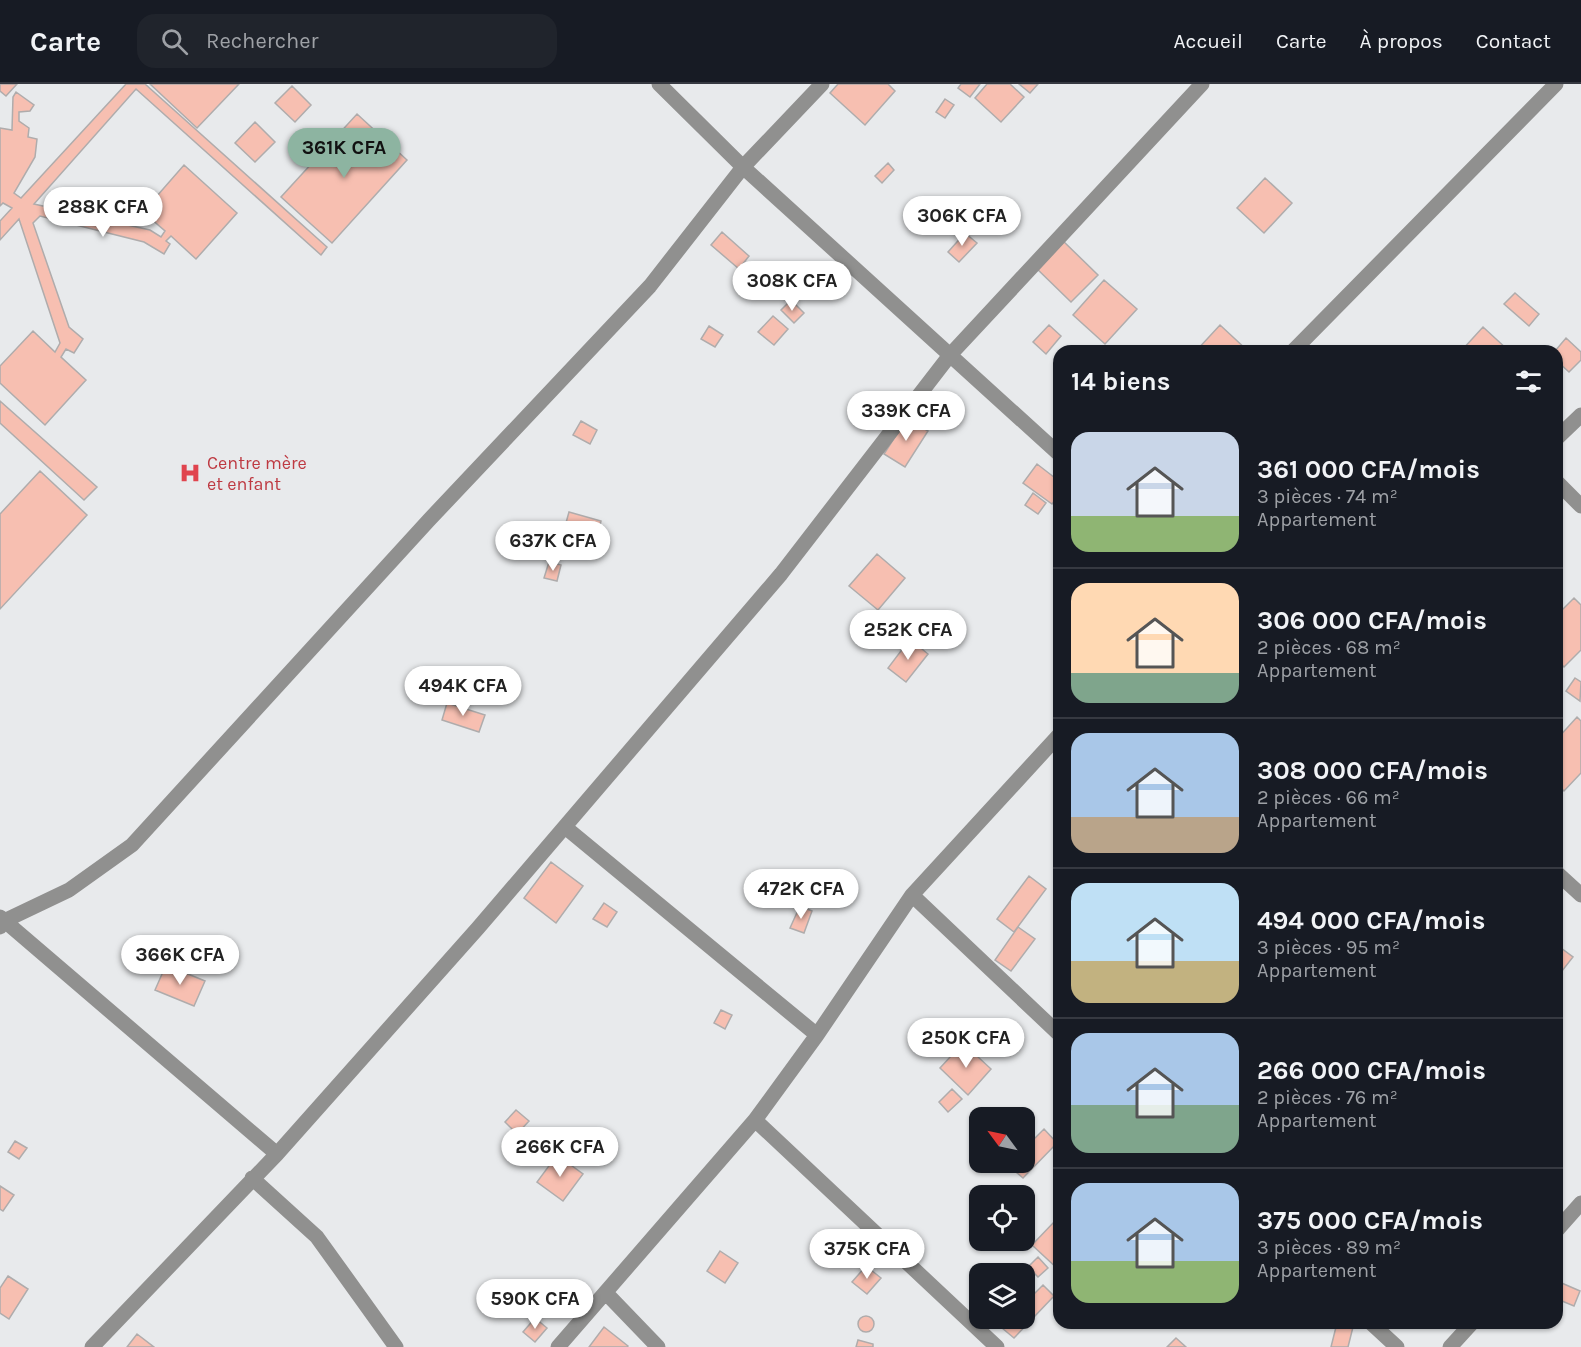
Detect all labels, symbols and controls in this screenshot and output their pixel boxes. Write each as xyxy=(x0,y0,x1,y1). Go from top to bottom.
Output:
search box xyxy=(137,14,557,68)
text: Carte xyxy=(30,25,101,58)
icon: search xyxy=(158,25,191,58)
text: Rechercher xyxy=(206,28,319,54)
text: Accueil xyxy=(1174,29,1243,53)
text: Carte xyxy=(1276,29,1327,53)
text: À propos xyxy=(1360,29,1443,53)
text: Contact xyxy=(1476,29,1551,53)
pin: 361K CFA xyxy=(282,128,406,179)
text: 361K CFA xyxy=(302,136,386,159)
pin: 288K CFA xyxy=(41,187,165,238)
text: 288K CFA xyxy=(58,195,148,218)
pin: 306K CFA xyxy=(900,196,1024,247)
text: 306K CFA xyxy=(917,204,1007,227)
pin: 308K CFA xyxy=(730,261,854,312)
text: 308K CFA xyxy=(747,269,837,292)
icon: filters xyxy=(1512,365,1545,398)
text: 14 biens xyxy=(1071,366,1171,397)
pin: 339K CFA xyxy=(844,391,968,442)
text: 339K CFA xyxy=(861,399,951,422)
place label: Centre mère et enfant xyxy=(207,452,307,495)
text: 361 000 CFA/mois xyxy=(1257,454,1480,485)
icon: home xyxy=(1119,456,1191,528)
hospital icon: Centre mère et enfant xyxy=(178,461,202,485)
text: 3 pièces · 74 m² xyxy=(1257,485,1398,508)
text: Appartement xyxy=(1257,508,1376,531)
pin: 637K CFA xyxy=(491,521,615,572)
text: 637K CFA xyxy=(509,529,597,552)
text: 306 000 CFA/mois xyxy=(1257,605,1487,636)
icon: home xyxy=(1119,607,1191,679)
pin: 252K CFA xyxy=(846,610,970,661)
text: 252K CFA xyxy=(864,618,952,641)
text: 2 pièces · 68 m² xyxy=(1257,636,1401,659)
text: Appartement xyxy=(1257,659,1376,682)
pin: 494K CFA xyxy=(401,666,525,717)
text: 494K CFA xyxy=(419,674,507,697)
text: 308 000 CFA/mois xyxy=(1257,755,1488,786)
icon: home xyxy=(1119,757,1191,829)
text: 2 pièces · 66 m² xyxy=(1257,786,1400,809)
text: Appartement xyxy=(1257,809,1376,832)
pin: 472K CFA xyxy=(739,869,863,920)
text: 472K CFA xyxy=(758,877,844,900)
text: 494 000 CFA/mois xyxy=(1257,905,1485,936)
icon: home xyxy=(1119,907,1191,979)
pin: 366K CFA xyxy=(118,935,242,986)
text: 3 pièces · 95 m² xyxy=(1257,936,1400,959)
text: 366K CFA xyxy=(135,943,225,966)
text: Appartement xyxy=(1257,959,1376,982)
pin: 250K CFA xyxy=(904,1018,1028,1069)
text: 250K CFA xyxy=(921,1026,1011,1049)
text: 266 000 CFA/mois xyxy=(1257,1055,1486,1086)
icon: home xyxy=(1119,1057,1191,1129)
text: 2 pièces · 76 m² xyxy=(1257,1086,1398,1109)
north arrow xyxy=(969,1107,1035,1173)
map controls xyxy=(969,1107,1035,1329)
text: Appartement xyxy=(1257,1109,1376,1132)
pin: 266K CFA xyxy=(498,1127,622,1178)
text: 266K CFA xyxy=(515,1135,605,1158)
button: locate xyxy=(969,1185,1035,1251)
text: 375 000 CFA/mois xyxy=(1257,1205,1483,1236)
icon: home xyxy=(1119,1207,1191,1279)
pin: 375K CFA xyxy=(805,1229,929,1280)
text: 3 pièces · 89 m² xyxy=(1257,1236,1401,1259)
text: 375K CFA xyxy=(824,1237,910,1260)
text: Appartement xyxy=(1257,1259,1376,1282)
button: layers xyxy=(969,1263,1035,1329)
pin: 590K CFA xyxy=(473,1279,597,1330)
text: 590K CFA xyxy=(490,1287,580,1310)

